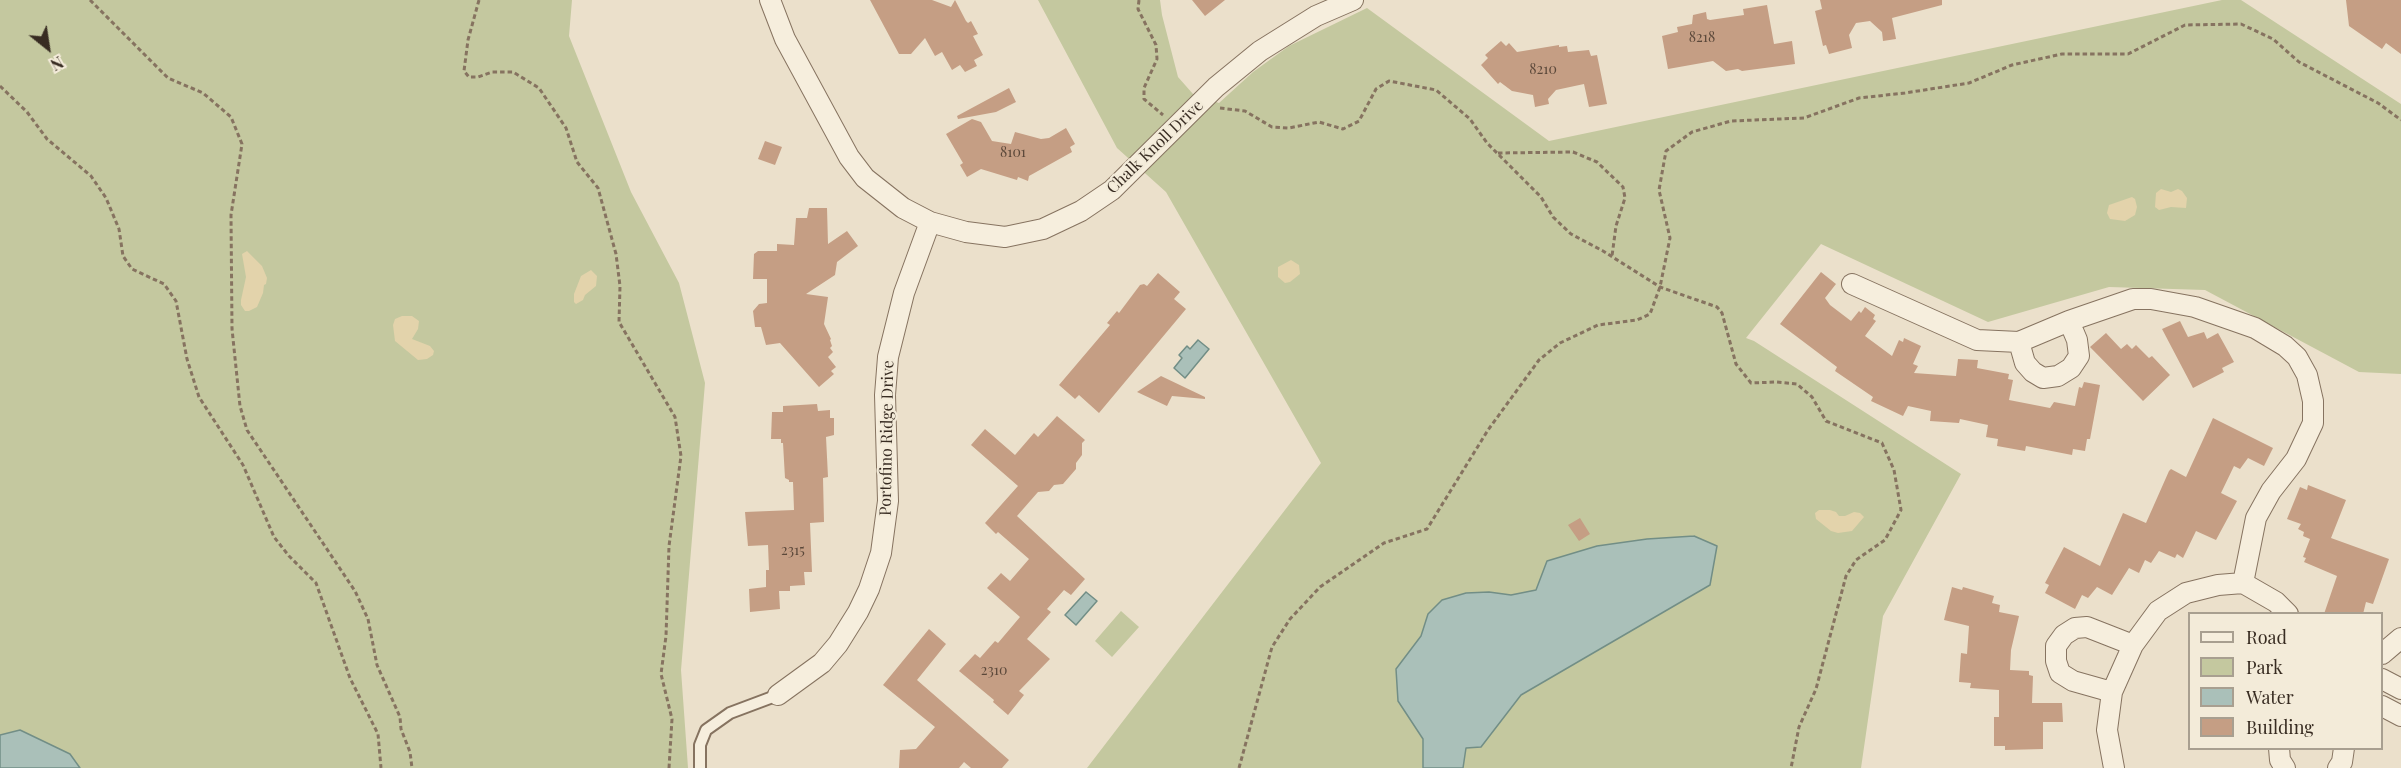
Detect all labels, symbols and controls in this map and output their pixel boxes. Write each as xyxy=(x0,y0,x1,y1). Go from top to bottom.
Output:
north arrow xyxy=(18,18,78,78)
house number: 8218 xyxy=(1689,30,1715,46)
text: N xyxy=(47,52,68,76)
house number: 8210 xyxy=(1529,62,1557,78)
street label: Chalk Knoll Drive xyxy=(1103,96,1207,198)
house number: 8101 xyxy=(1000,145,1026,161)
street label: Portofino Ridge Drive xyxy=(876,360,898,516)
house number: 2315 xyxy=(781,543,805,559)
legend xyxy=(2188,612,2383,750)
text: Road xyxy=(2246,625,2287,649)
text: Park xyxy=(2246,655,2283,679)
house number: 2310 xyxy=(981,663,1007,679)
text: Water xyxy=(2246,685,2294,709)
text: Building xyxy=(2246,715,2314,739)

